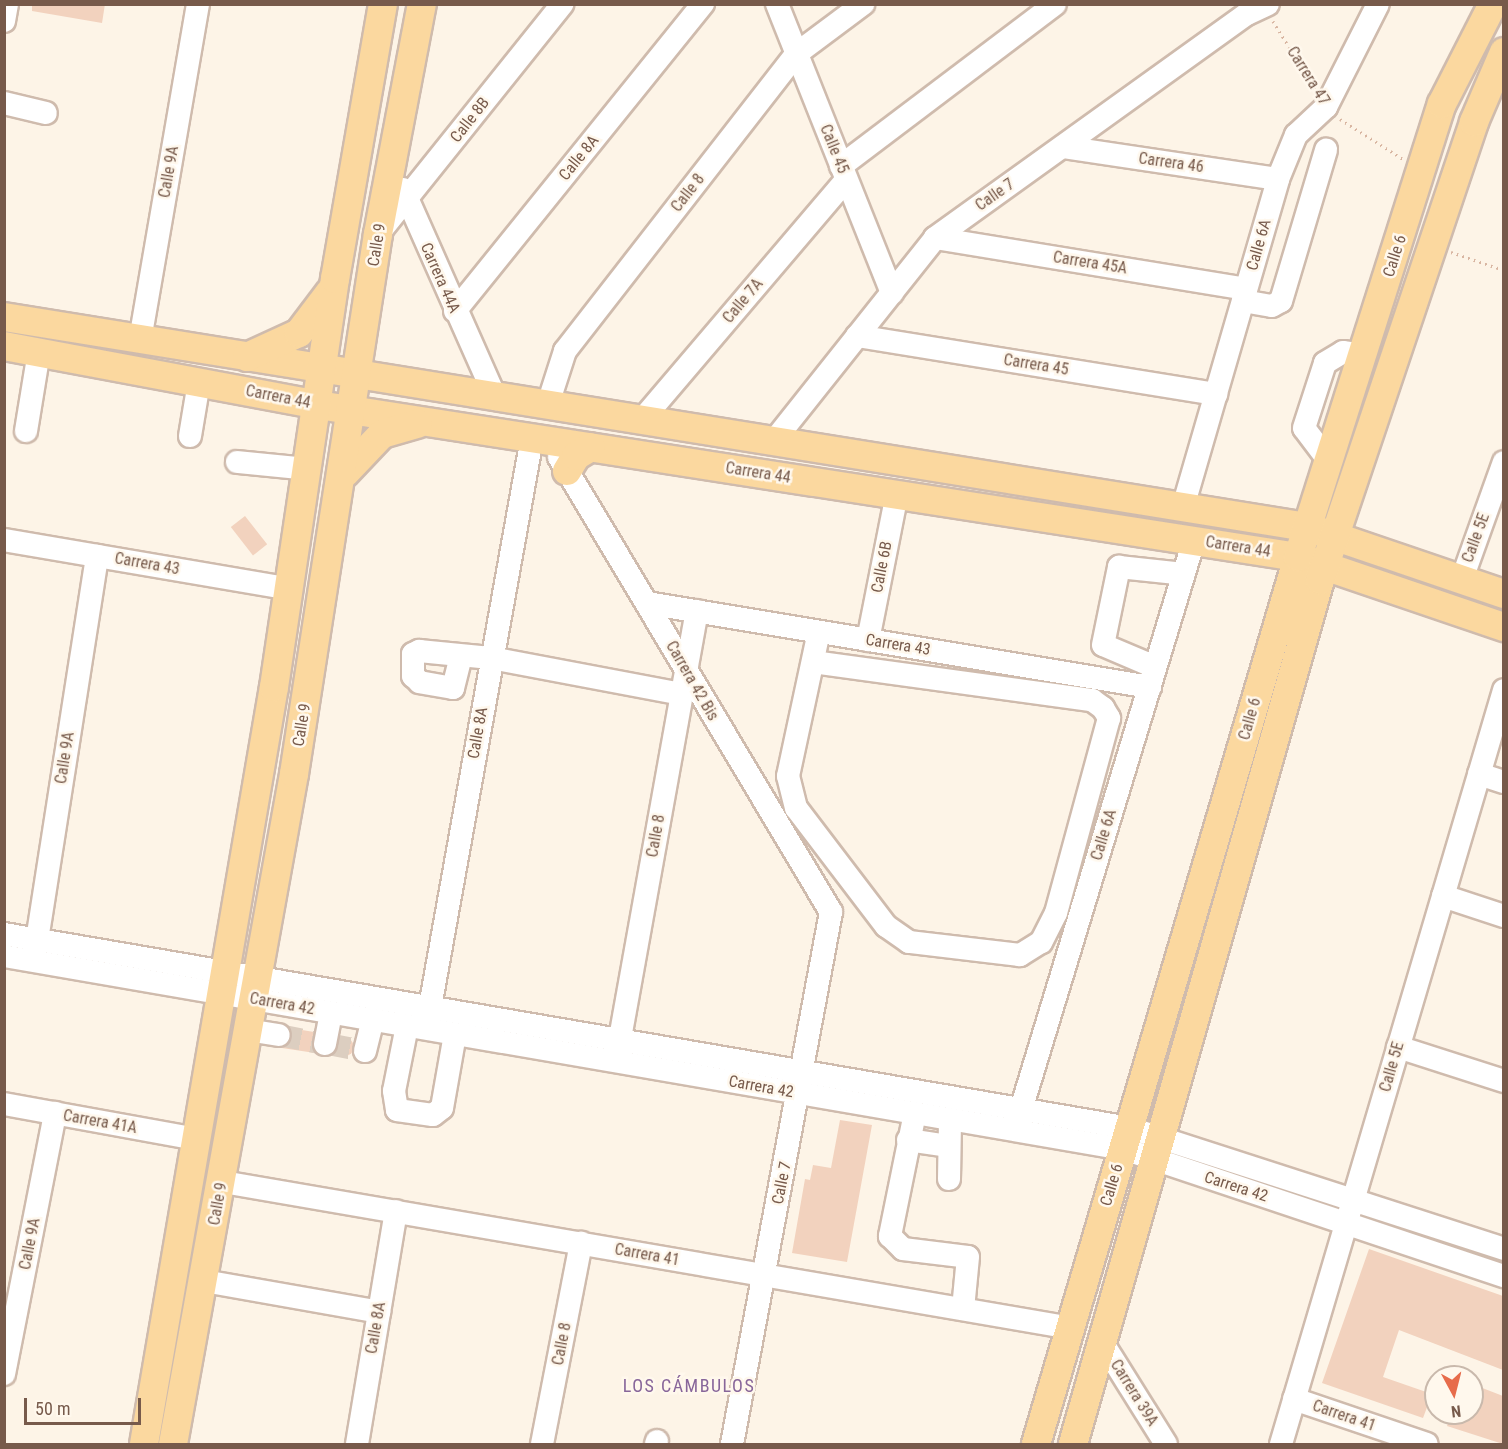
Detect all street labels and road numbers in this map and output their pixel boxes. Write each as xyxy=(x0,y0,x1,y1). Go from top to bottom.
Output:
street label: Carrera 47 xyxy=(1282,43,1334,109)
street label: Calle 8B xyxy=(446,94,494,146)
street label: Calle 45 xyxy=(816,122,852,176)
street label: Calle 8A xyxy=(555,132,603,184)
street label: Calle 9A xyxy=(155,145,183,199)
street label: Carrera 46 xyxy=(1137,149,1205,177)
street label: Calle 8 xyxy=(667,170,709,216)
street label: Calle 7 xyxy=(972,175,1018,215)
street label: Calle 6A xyxy=(1243,217,1275,273)
street label: Calle 9 xyxy=(364,222,390,268)
street label: Calle 6 xyxy=(1379,233,1411,279)
street label: Carrera 44A xyxy=(416,240,464,316)
street label: Carrera 45A xyxy=(1052,248,1128,278)
street label: Calle 7A xyxy=(719,275,767,327)
street label: Carrera 45 xyxy=(1002,350,1070,380)
street label: Carrera 44 xyxy=(244,381,312,413)
street label: Carrera 44 xyxy=(724,458,792,488)
street label: Calle 5E xyxy=(1458,511,1494,565)
street label: Carrera 44 xyxy=(1204,532,1272,562)
street label: Calle 6B xyxy=(868,540,896,594)
street label: Carrera 43 xyxy=(113,549,181,579)
street label: Carrera 43 xyxy=(864,630,932,660)
street label: Carrera 42 Bis xyxy=(661,638,723,724)
street label: Calle 6 xyxy=(1235,696,1265,742)
street label: Calle 9 xyxy=(289,702,315,748)
street label: Calle 8A xyxy=(464,706,492,760)
street label: Calle 9A xyxy=(51,731,79,785)
street label: Calle 6A xyxy=(1087,807,1121,863)
street label: Calle 8 xyxy=(643,813,669,859)
street label: Carrera 42 xyxy=(248,989,316,1019)
street label: Calle 5E xyxy=(1376,1040,1408,1094)
street label: Carrera 42 xyxy=(727,1072,795,1102)
street label: Carrera 41A xyxy=(62,1106,138,1138)
street label: Calle 7 xyxy=(768,1160,796,1206)
street label: Calle 6 xyxy=(1097,1162,1127,1208)
street label: Carrera 42 xyxy=(1202,1168,1270,1206)
street label: Calle 9 xyxy=(205,1181,231,1227)
street label: Calle 9A xyxy=(16,1216,44,1272)
street label: Carrera 41 xyxy=(613,1240,681,1270)
street label: Calle 8A xyxy=(362,1301,390,1355)
street label: Calle 8 xyxy=(548,1321,576,1367)
street label: Carrera 39A xyxy=(1106,1356,1162,1430)
street label: Carrera 41 xyxy=(1310,1396,1378,1436)

